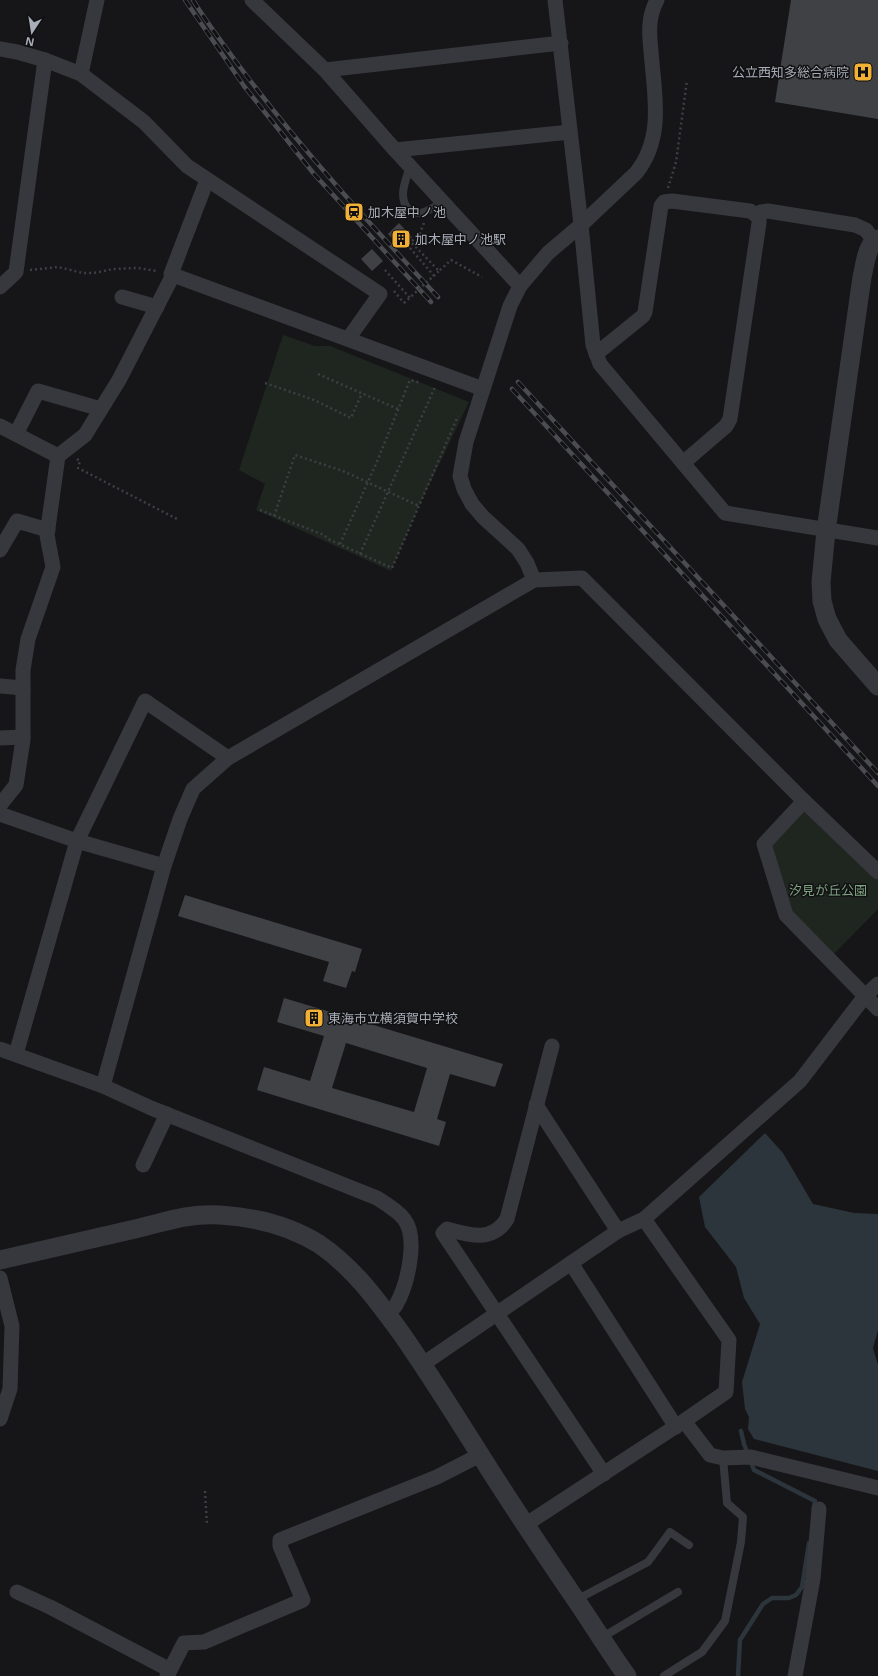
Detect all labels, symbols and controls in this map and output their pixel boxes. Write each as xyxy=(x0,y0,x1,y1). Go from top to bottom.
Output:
north arrow xyxy=(12,12,52,52)
text: N xyxy=(24,34,36,51)
hospital icon: 公立西知多総合病院 xyxy=(852,61,874,83)
place label: 公立西知多総合病院 xyxy=(732,63,849,81)
station icon: 加木屋中ノ池 xyxy=(343,201,365,223)
place label: 加木屋中ノ池 xyxy=(368,203,446,221)
building icon: 加木屋中ノ池駅 xyxy=(390,228,412,250)
place label: 加木屋中ノ池駅 xyxy=(415,230,506,248)
park label: 汐見が丘公園 xyxy=(789,881,867,899)
building icon: 東海市立横須賀中学校 xyxy=(303,1007,325,1029)
place label: 東海市立横須賀中学校 xyxy=(328,1009,458,1027)

